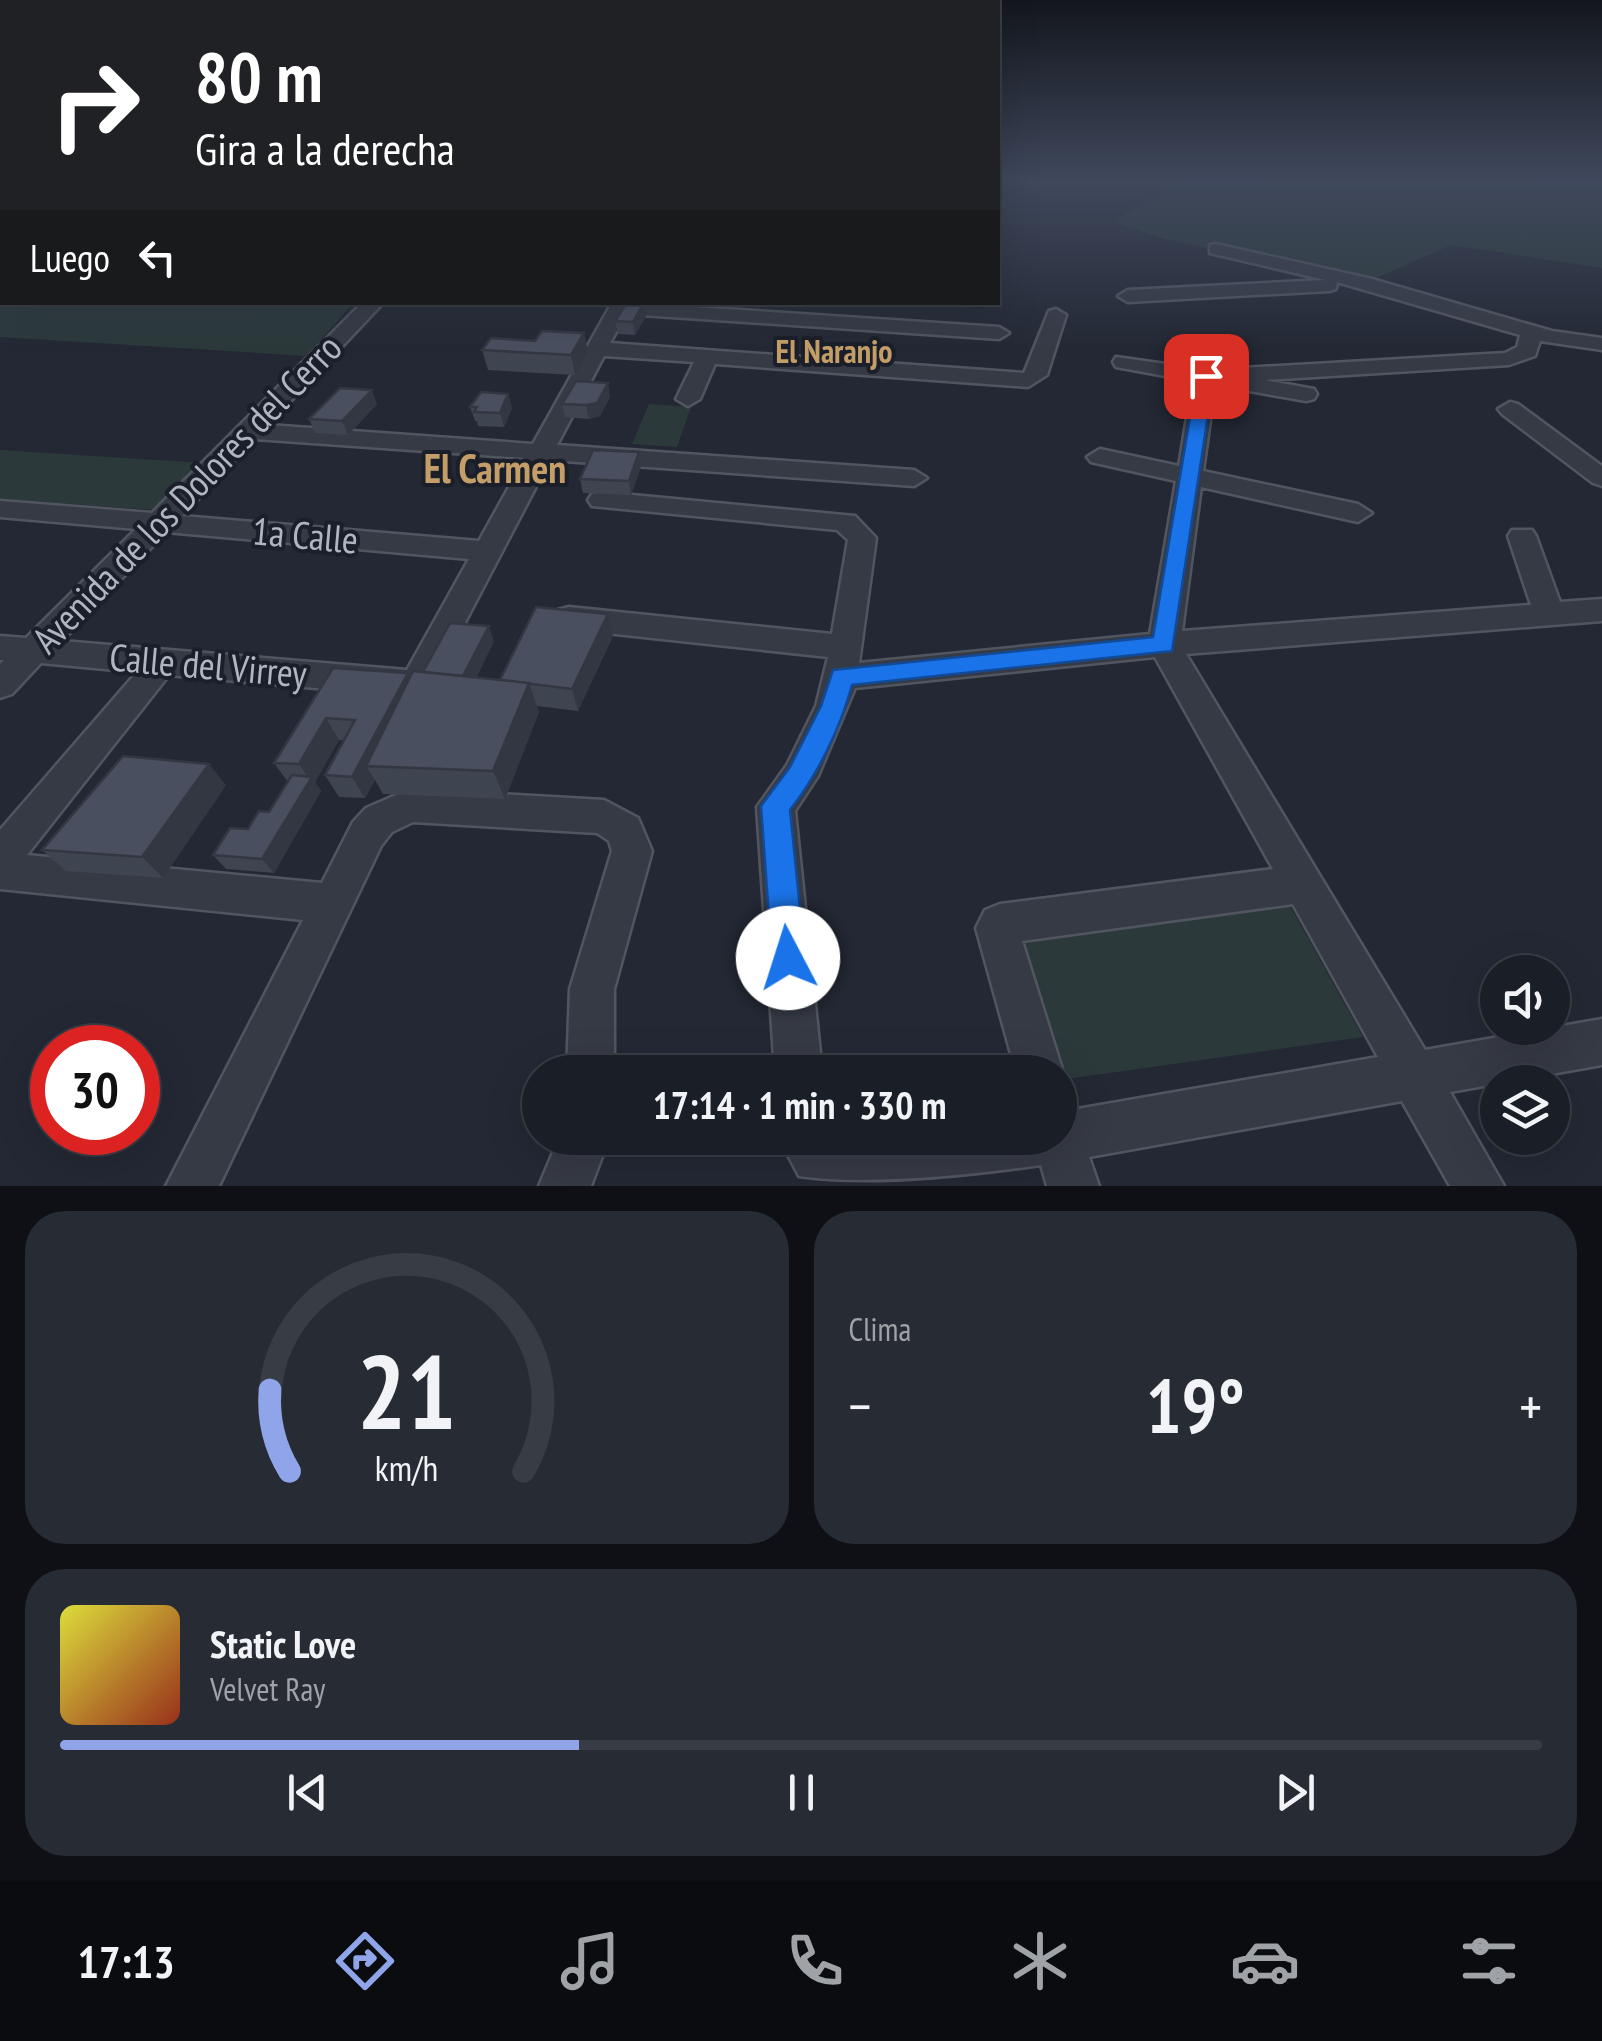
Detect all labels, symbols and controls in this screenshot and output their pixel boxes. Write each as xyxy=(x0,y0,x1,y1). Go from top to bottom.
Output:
text: 80 m xyxy=(195,31,323,121)
icon: right xyxy=(30,40,160,170)
text: Gira a la derecha xyxy=(195,119,455,177)
icon: left xyxy=(130,230,185,285)
text: Luego xyxy=(30,233,110,282)
street label: Avenida de los Dolores del Cerro xyxy=(21,323,351,663)
district label: El Naranjo xyxy=(776,330,893,372)
pin xyxy=(1164,334,1249,419)
icon: arrive xyxy=(1179,349,1234,404)
district label: El Carmen xyxy=(424,442,566,494)
street label: 1a Calle xyxy=(250,505,360,564)
street label: Calle del Virrey xyxy=(108,631,309,698)
position arrow xyxy=(736,906,840,1010)
map controls xyxy=(1480,955,1570,1155)
button: sound xyxy=(1480,955,1570,1045)
speed limit sign: 30 xyxy=(30,1025,160,1155)
button: layers xyxy=(1480,1065,1570,1155)
text: 17:14 · 1 min · 330 m xyxy=(653,1080,946,1129)
text: Clima xyxy=(849,1308,911,1350)
text: 21 xyxy=(357,1323,456,1458)
text: 19° xyxy=(1146,1357,1245,1454)
text: − xyxy=(849,1370,871,1441)
text: + xyxy=(1519,1370,1542,1441)
text: km/h xyxy=(375,1445,438,1491)
text: Static Love xyxy=(210,1619,356,1668)
text: Velvet Ray xyxy=(210,1668,325,1710)
icon: previous xyxy=(280,1765,335,1820)
icon: pause xyxy=(774,1765,829,1820)
icon: next xyxy=(1268,1765,1323,1820)
icon: directions xyxy=(330,1926,400,1996)
icon: music xyxy=(555,1926,625,1996)
icon: phone xyxy=(780,1926,850,1996)
icon: climate xyxy=(1005,1926,1075,1996)
icon: car xyxy=(1230,1926,1300,1996)
icon: filters xyxy=(1454,1926,1524,1996)
text: 17:13 xyxy=(77,1932,175,1990)

